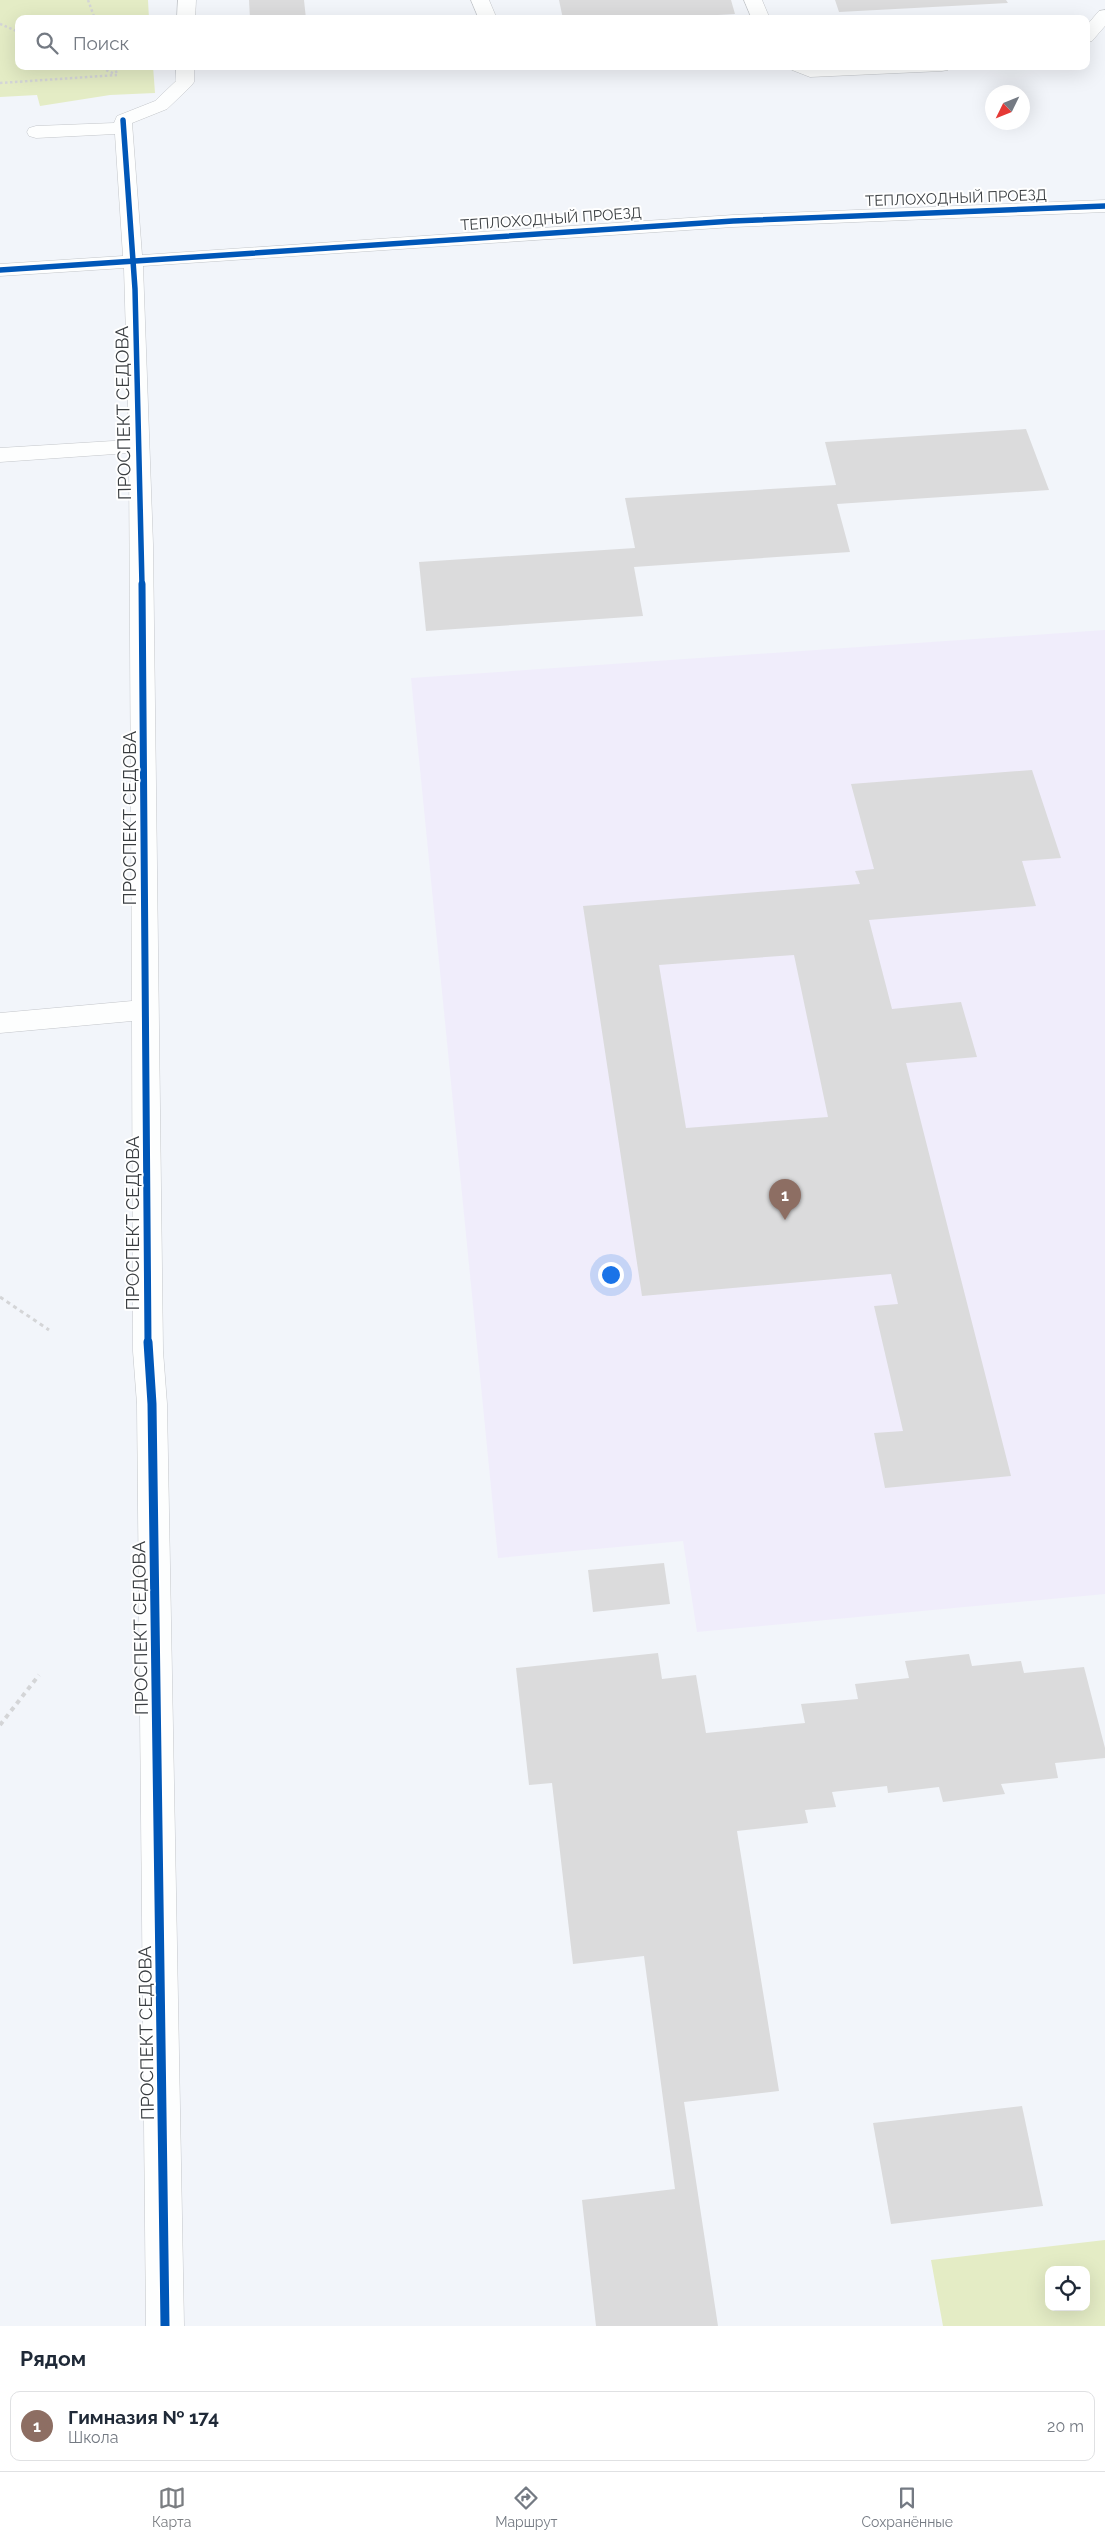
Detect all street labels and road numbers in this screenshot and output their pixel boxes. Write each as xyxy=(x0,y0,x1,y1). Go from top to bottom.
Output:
street label: ТЕПЛОХОДНЫЙ ПРОЕЗД xyxy=(865,186,1047,210)
street label: ТЕПЛОХОДНЫЙ ПРОЕЗД xyxy=(460,204,642,234)
street label: ПРОСПЕКТ СЕДОВА xyxy=(111,326,135,500)
street label: ПРОСПЕКТ СЕДОВА xyxy=(119,731,140,905)
street label: ПРОСПЕКТ СЕДОВА xyxy=(122,1136,143,1310)
street label: ПРОСПЕКТ СЕДОВА xyxy=(128,1541,152,1715)
street label: ПРОСПЕКТ СЕДОВА xyxy=(134,1946,158,2120)

